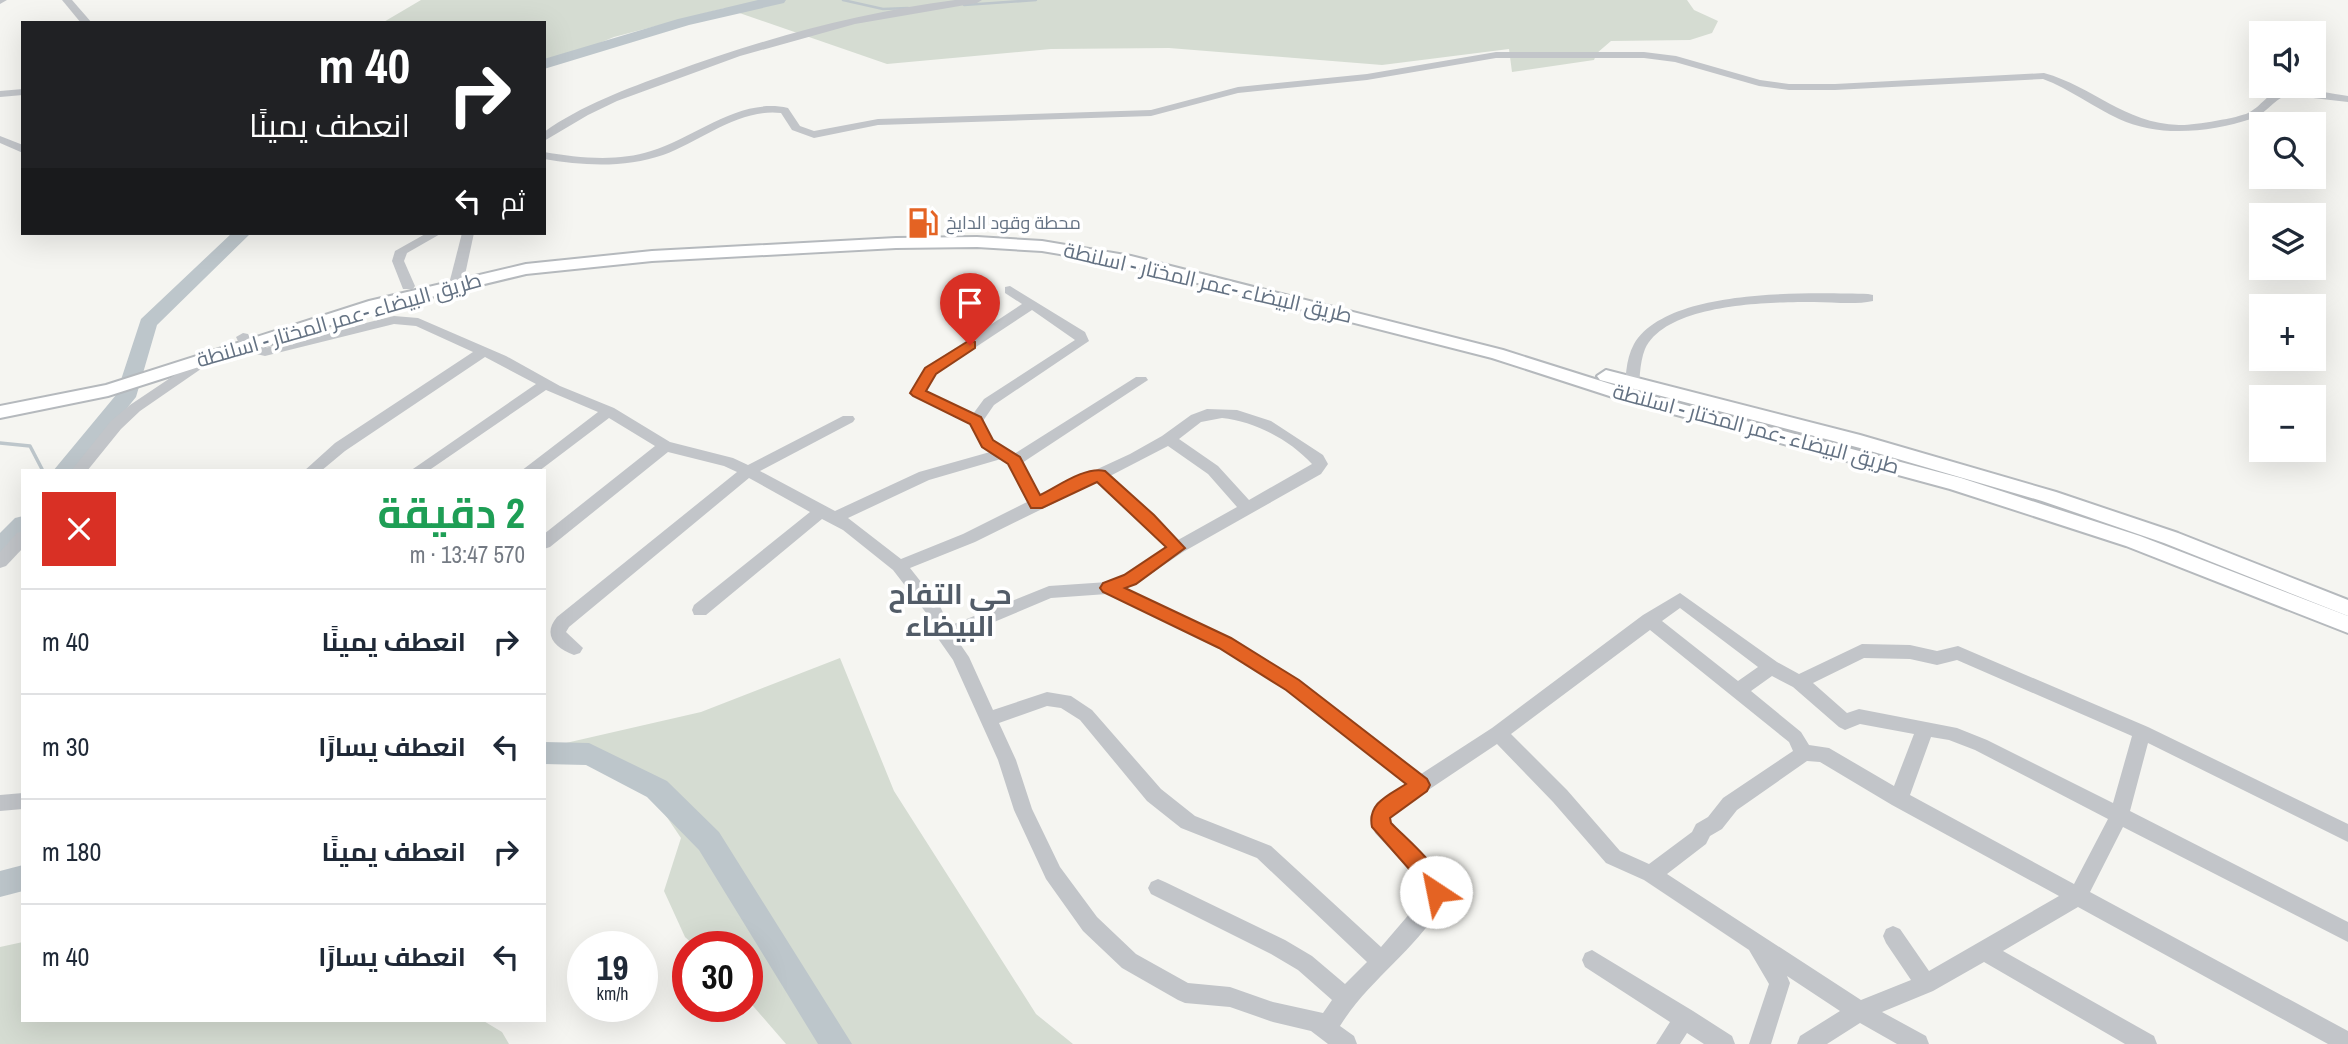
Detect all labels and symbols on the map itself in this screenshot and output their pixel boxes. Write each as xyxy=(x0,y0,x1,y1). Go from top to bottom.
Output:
fuel station icon: محطة وقود الدايخ xyxy=(906,206,940,240)
place label: محطة وقود الدايخ xyxy=(946,210,1081,235)
street label: طريق البيضاء -عمر المختار - اسلنطة xyxy=(1061,235,1355,330)
street label: طريق البيضاء -عمر المختار - اسلنطة xyxy=(193,265,485,374)
pin xyxy=(940,273,1000,345)
street label: طريق البيضاء -عمر المختار - اسلنطة xyxy=(1610,376,1902,481)
district label: حي التفاح البيضاء xyxy=(888,575,1012,645)
position arrow xyxy=(1399,855,1473,929)
speed limit sign: 30 xyxy=(672,931,763,1022)

